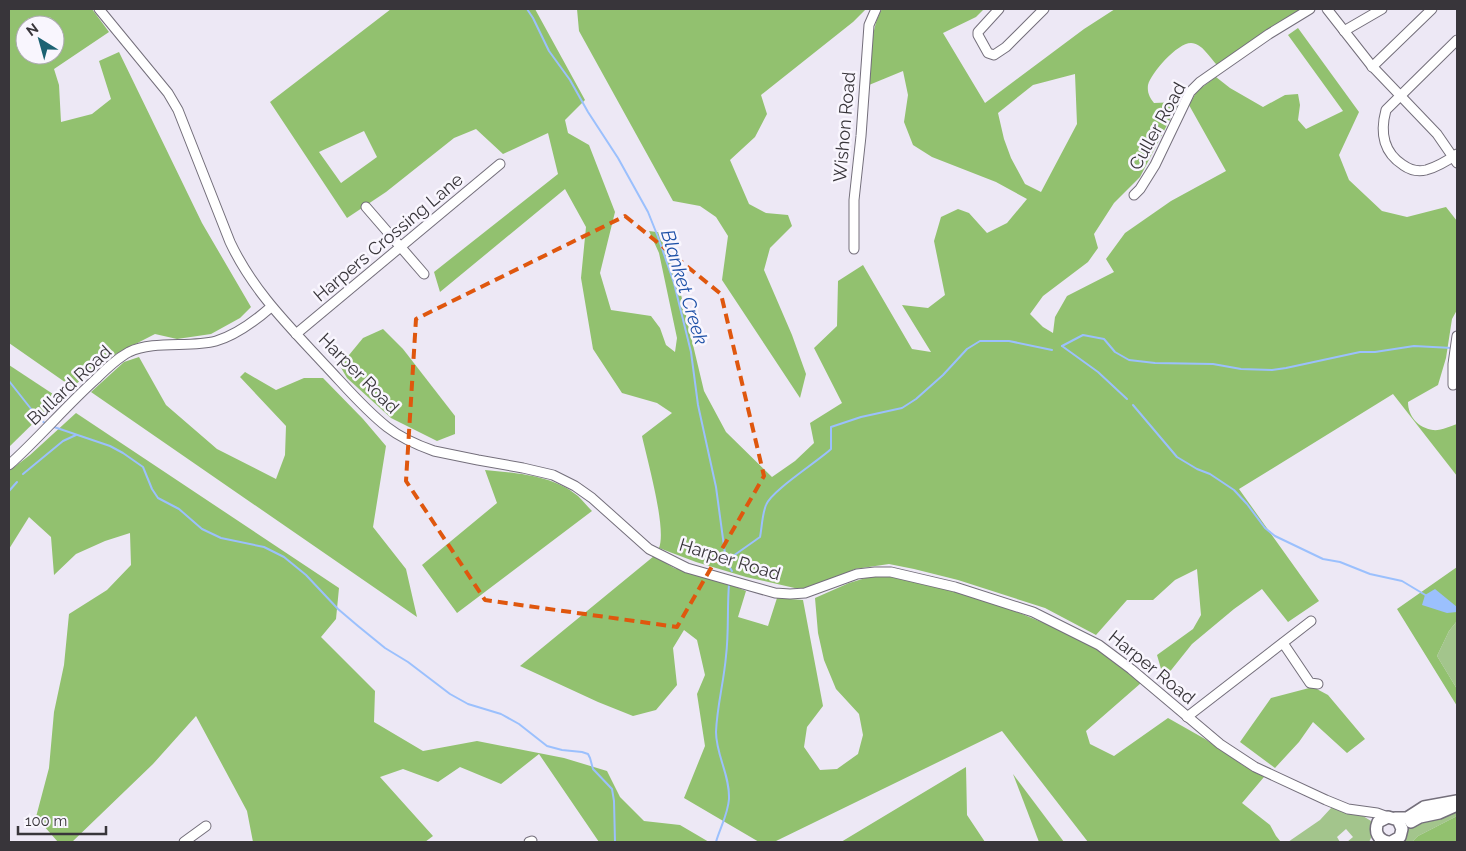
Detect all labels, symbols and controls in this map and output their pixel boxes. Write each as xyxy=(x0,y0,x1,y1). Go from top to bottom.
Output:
north arrow xyxy=(15,15,65,65)
text: N xyxy=(23,20,41,39)
street label: Wishon Road xyxy=(829,71,859,183)
street label: Culler Road xyxy=(1124,78,1190,174)
street label: Harpers Crossing Lane xyxy=(309,168,467,306)
water label: Blanket Creek xyxy=(657,227,713,347)
street label: Harper Road xyxy=(315,329,403,417)
street label: Bullard Road xyxy=(23,341,115,429)
street label: Harper Road xyxy=(677,534,783,584)
street label: Harper Road xyxy=(1105,626,1199,708)
scale bar xyxy=(18,804,105,836)
text: 100 m xyxy=(25,812,67,830)

